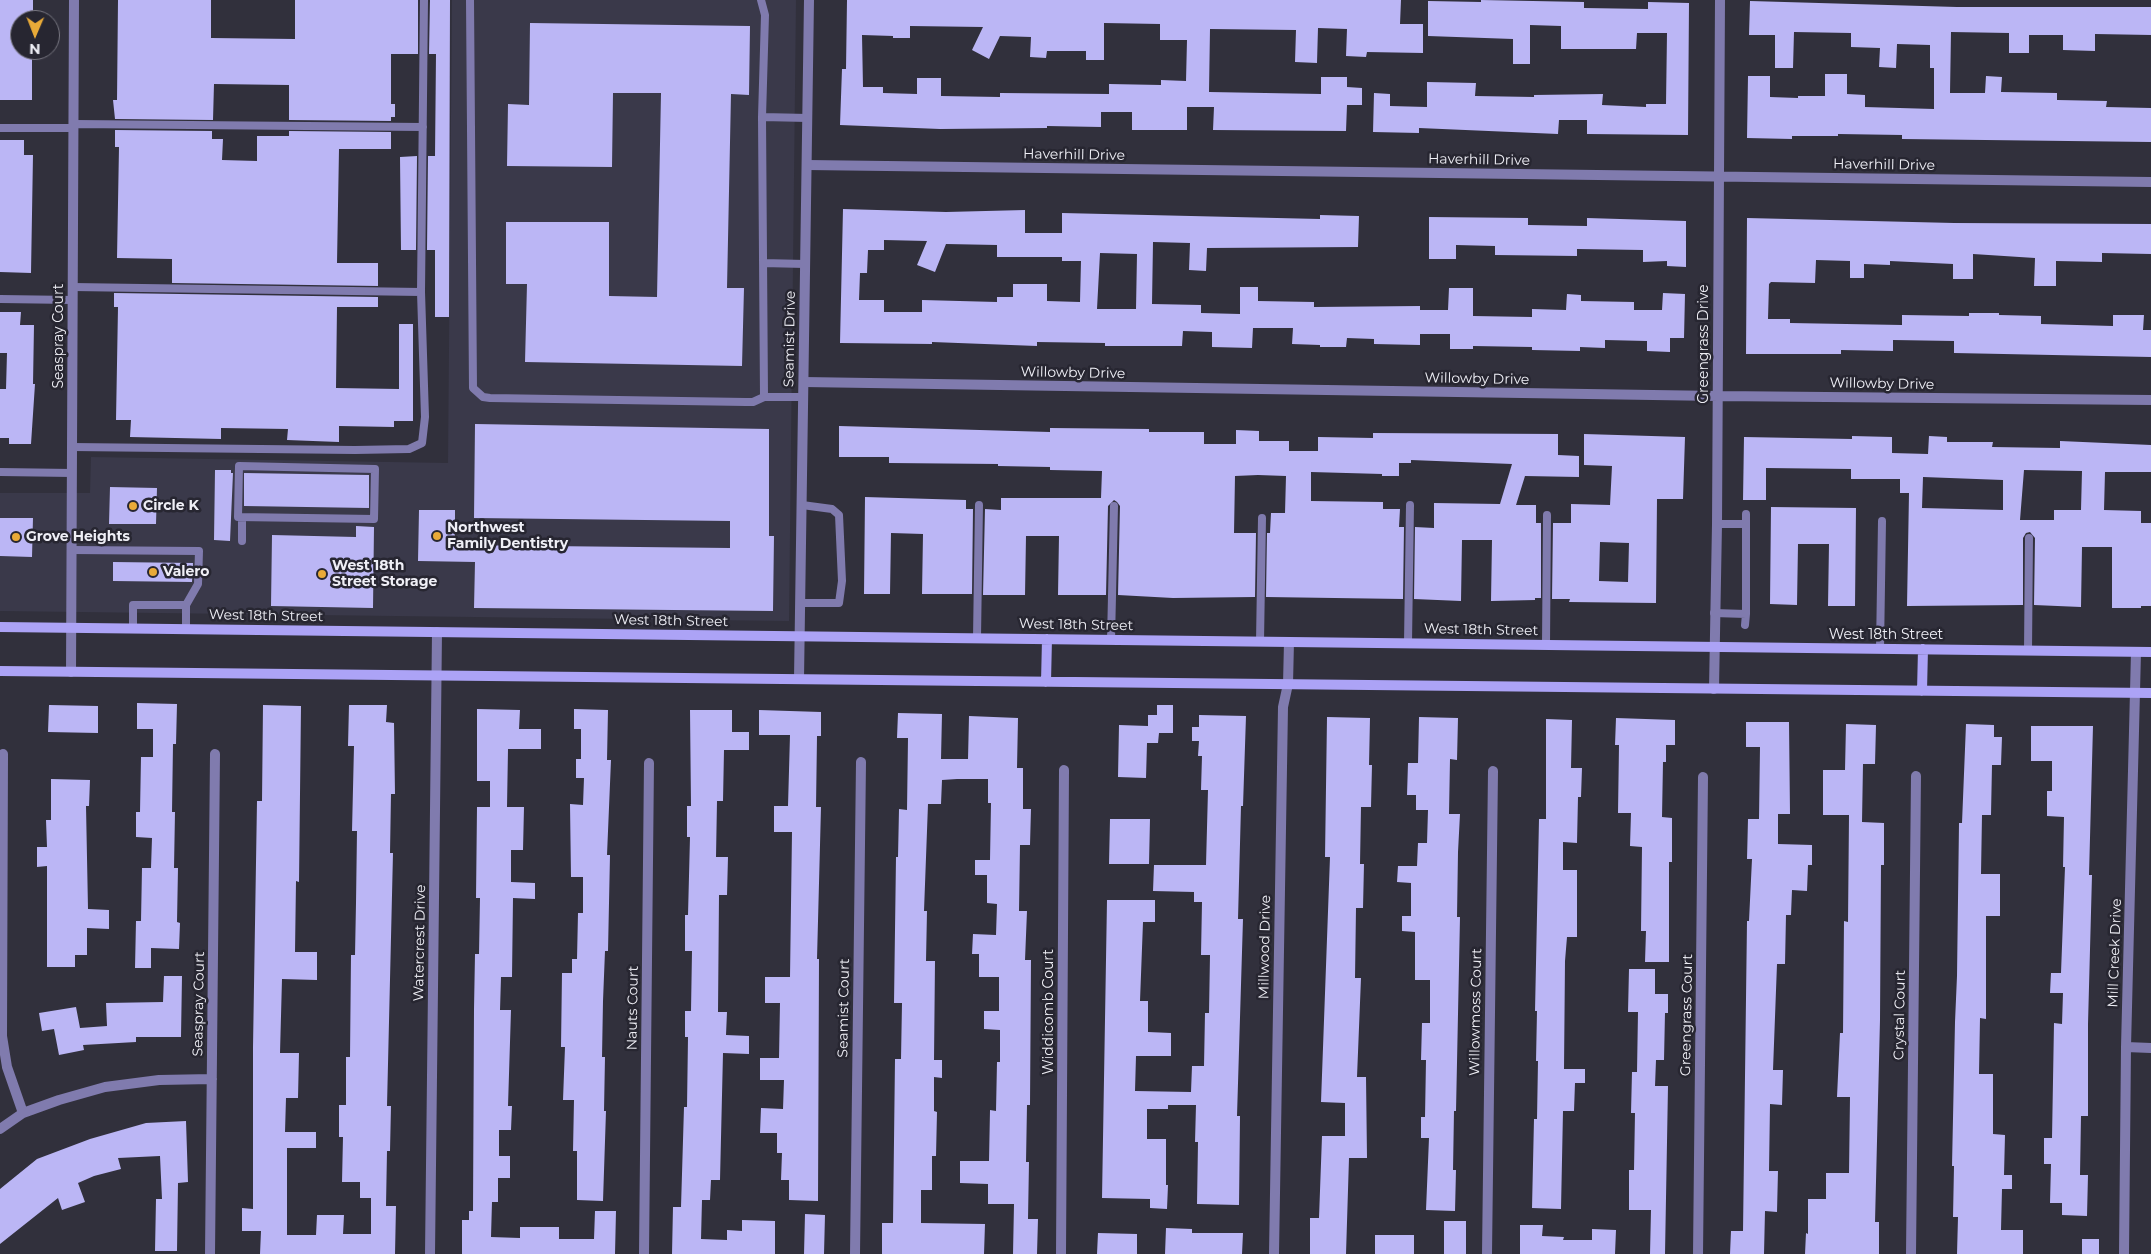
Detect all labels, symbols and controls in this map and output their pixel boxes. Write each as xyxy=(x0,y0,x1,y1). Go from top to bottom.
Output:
north arrow xyxy=(10,10,60,60)
text: N xyxy=(29,40,41,58)
street label: Haverhill Drive xyxy=(1023,146,1125,164)
street label: Haverhill Drive xyxy=(1428,151,1530,169)
street label: Haverhill Drive xyxy=(1833,156,1935,174)
street label: Seaspray Court xyxy=(51,283,67,389)
street label: Greengrass Drive xyxy=(1696,284,1712,404)
street label: Seamist Drive xyxy=(781,291,799,387)
street label: Willowby Drive xyxy=(1021,364,1125,382)
street label: Willowby Drive xyxy=(1425,370,1529,388)
street label: Willowby Drive xyxy=(1830,375,1934,393)
place label: Circle K xyxy=(143,498,199,514)
marker: Circle K xyxy=(127,500,139,512)
place label: Northwest Family Dentistry xyxy=(447,520,568,552)
place label: Grove Heights xyxy=(26,529,130,545)
marker: Northwest Family Dentistry xyxy=(431,530,443,542)
marker: Grove Heights xyxy=(10,531,22,543)
place label: West 18th Street Storage xyxy=(332,558,437,590)
place label: Valero xyxy=(163,564,209,580)
marker: Valero xyxy=(147,566,159,578)
marker: West 18th Street Storage xyxy=(316,568,328,580)
street label: West 18th Street xyxy=(209,607,323,625)
street label: West 18th Street xyxy=(614,612,728,630)
street label: West 18th Street xyxy=(1019,616,1133,634)
street label: West 18th Street xyxy=(1424,621,1538,639)
street label: West 18th Street xyxy=(1829,627,1943,643)
street label: Watercrest Drive xyxy=(411,884,429,1002)
street label: Millwood Drive xyxy=(1256,895,1274,999)
street label: Mill Creek Drive xyxy=(2105,898,2125,1008)
street label: Willowmoss Court xyxy=(1466,948,1486,1076)
street label: Widdicomb Court xyxy=(1041,949,1057,1075)
street label: Seaspray Court xyxy=(190,951,208,1057)
street label: Greengrass Court xyxy=(1678,954,1696,1076)
street label: Seamist Court xyxy=(835,958,853,1058)
street label: Nauts Court xyxy=(624,966,642,1050)
street label: Crystal Court xyxy=(1891,970,1909,1060)

